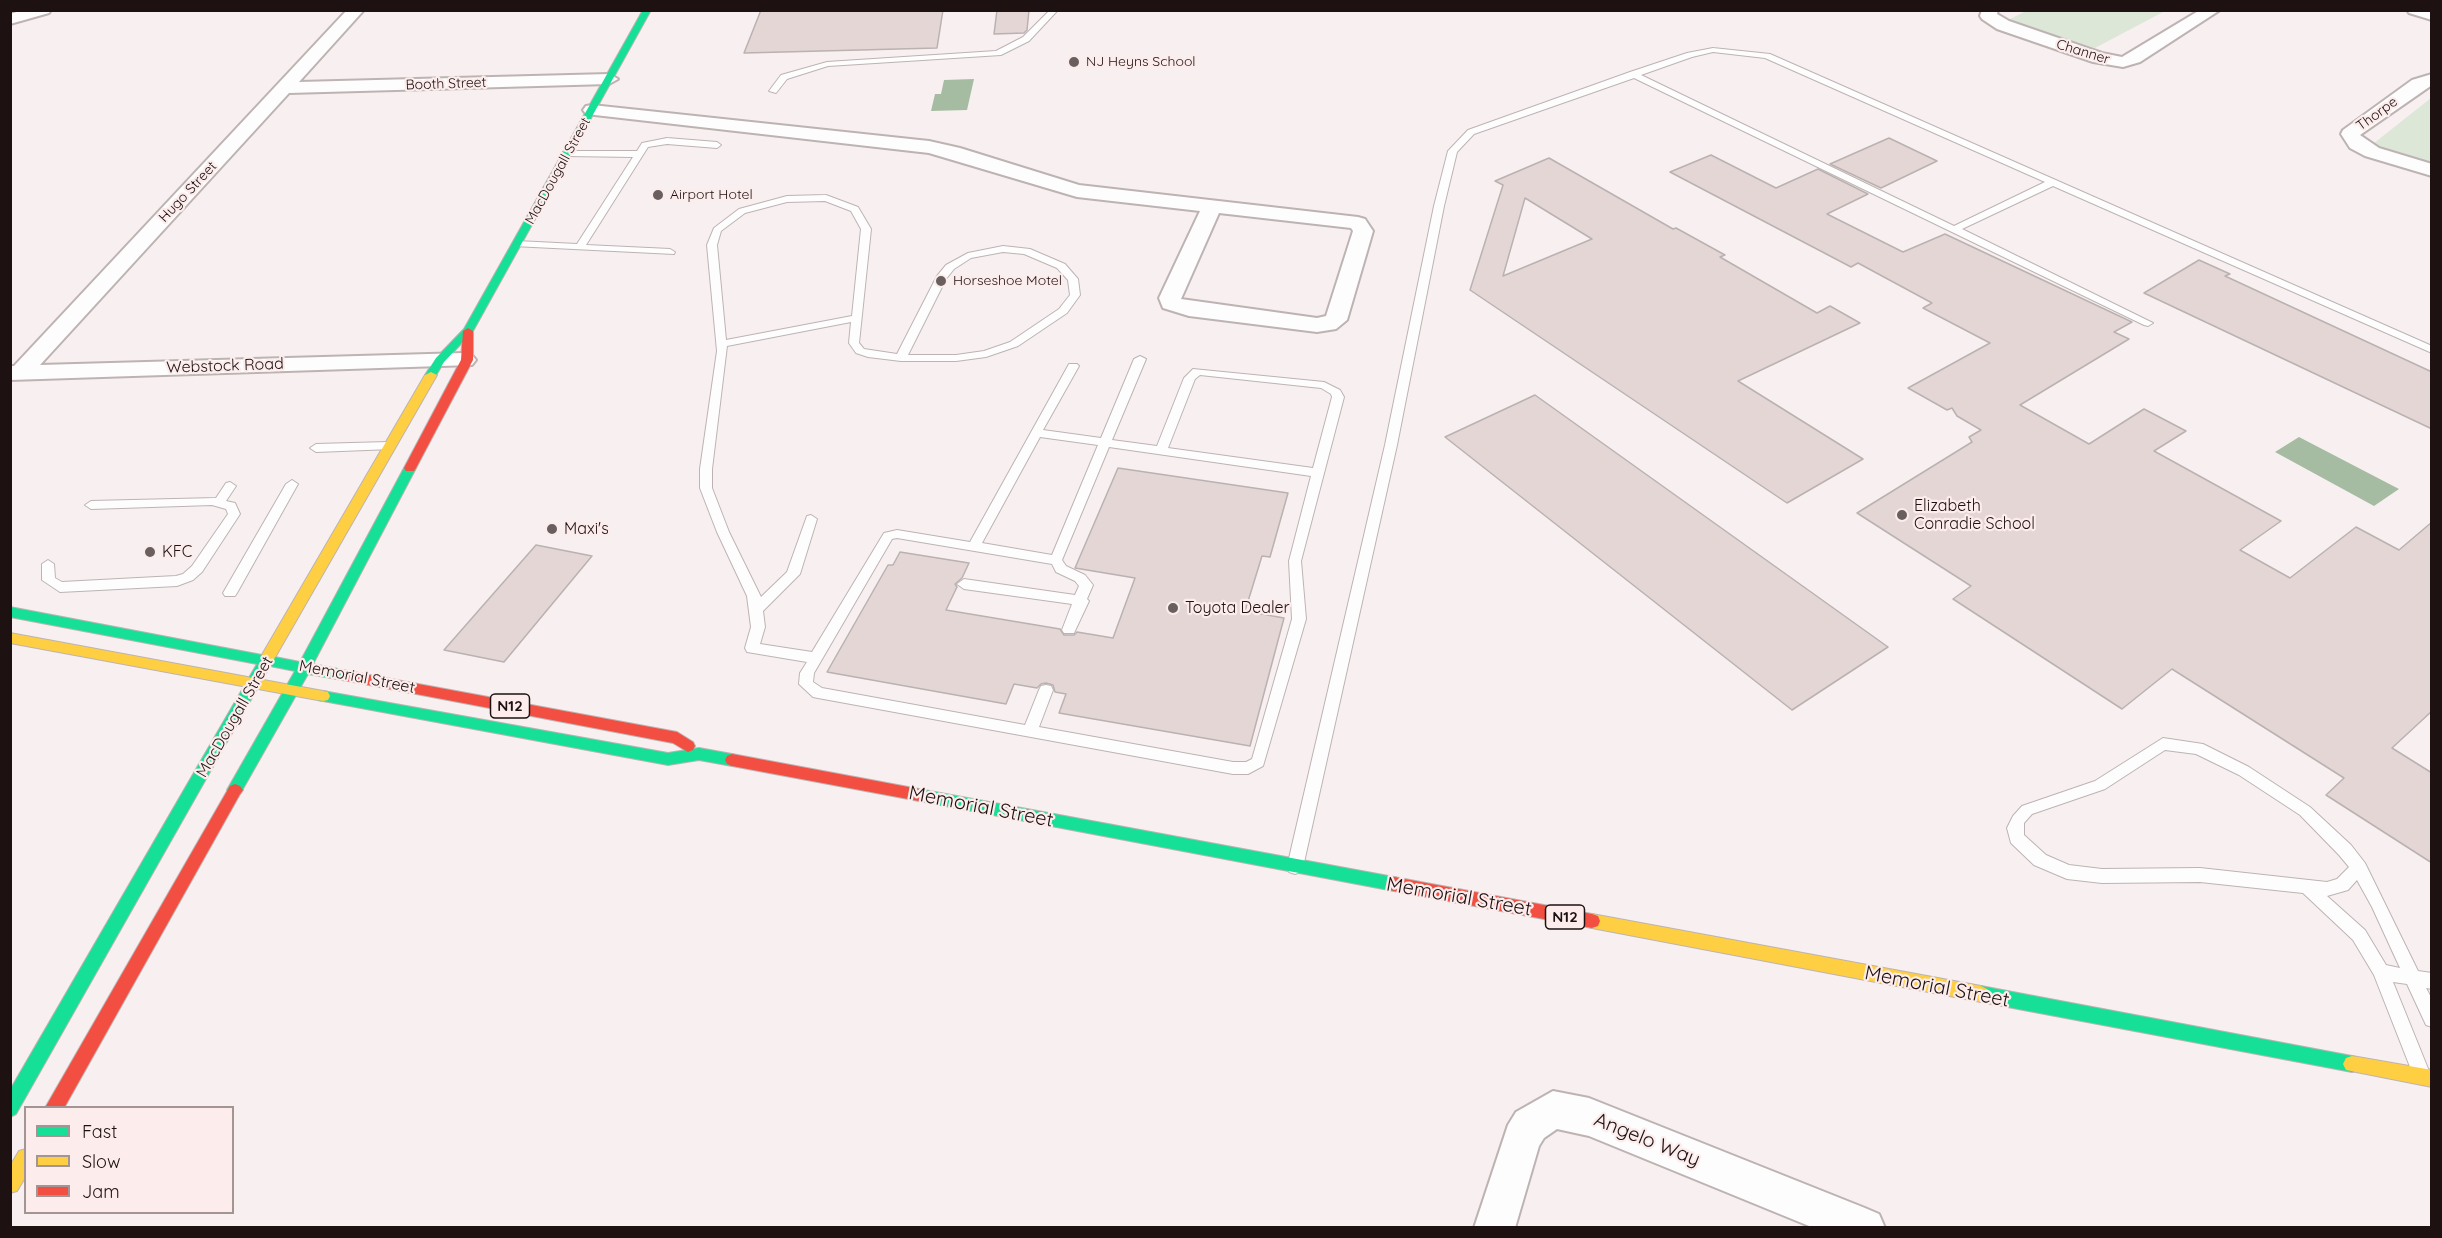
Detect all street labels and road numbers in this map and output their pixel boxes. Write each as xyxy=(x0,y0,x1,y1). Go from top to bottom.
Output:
street label: Channer xyxy=(2054,36,2112,68)
street label: Booth Street xyxy=(405,74,487,94)
street label: Thorpe xyxy=(2353,93,2401,135)
street label: MacDougall Street xyxy=(522,115,594,227)
street label: Hugo Street xyxy=(156,158,220,226)
street label: Webstock Road xyxy=(166,354,284,378)
street label: MacDougall Street xyxy=(193,653,277,781)
street label: Memorial Street xyxy=(297,656,417,698)
road number: N12 xyxy=(490,694,530,718)
street label: Memorial Street xyxy=(907,781,1055,833)
street label: Memorial Street xyxy=(1385,872,1533,922)
road number: N12 xyxy=(1546,905,1584,929)
street label: Memorial Street xyxy=(1863,961,2011,1013)
street label: Angelo Way xyxy=(1590,1108,1704,1172)

